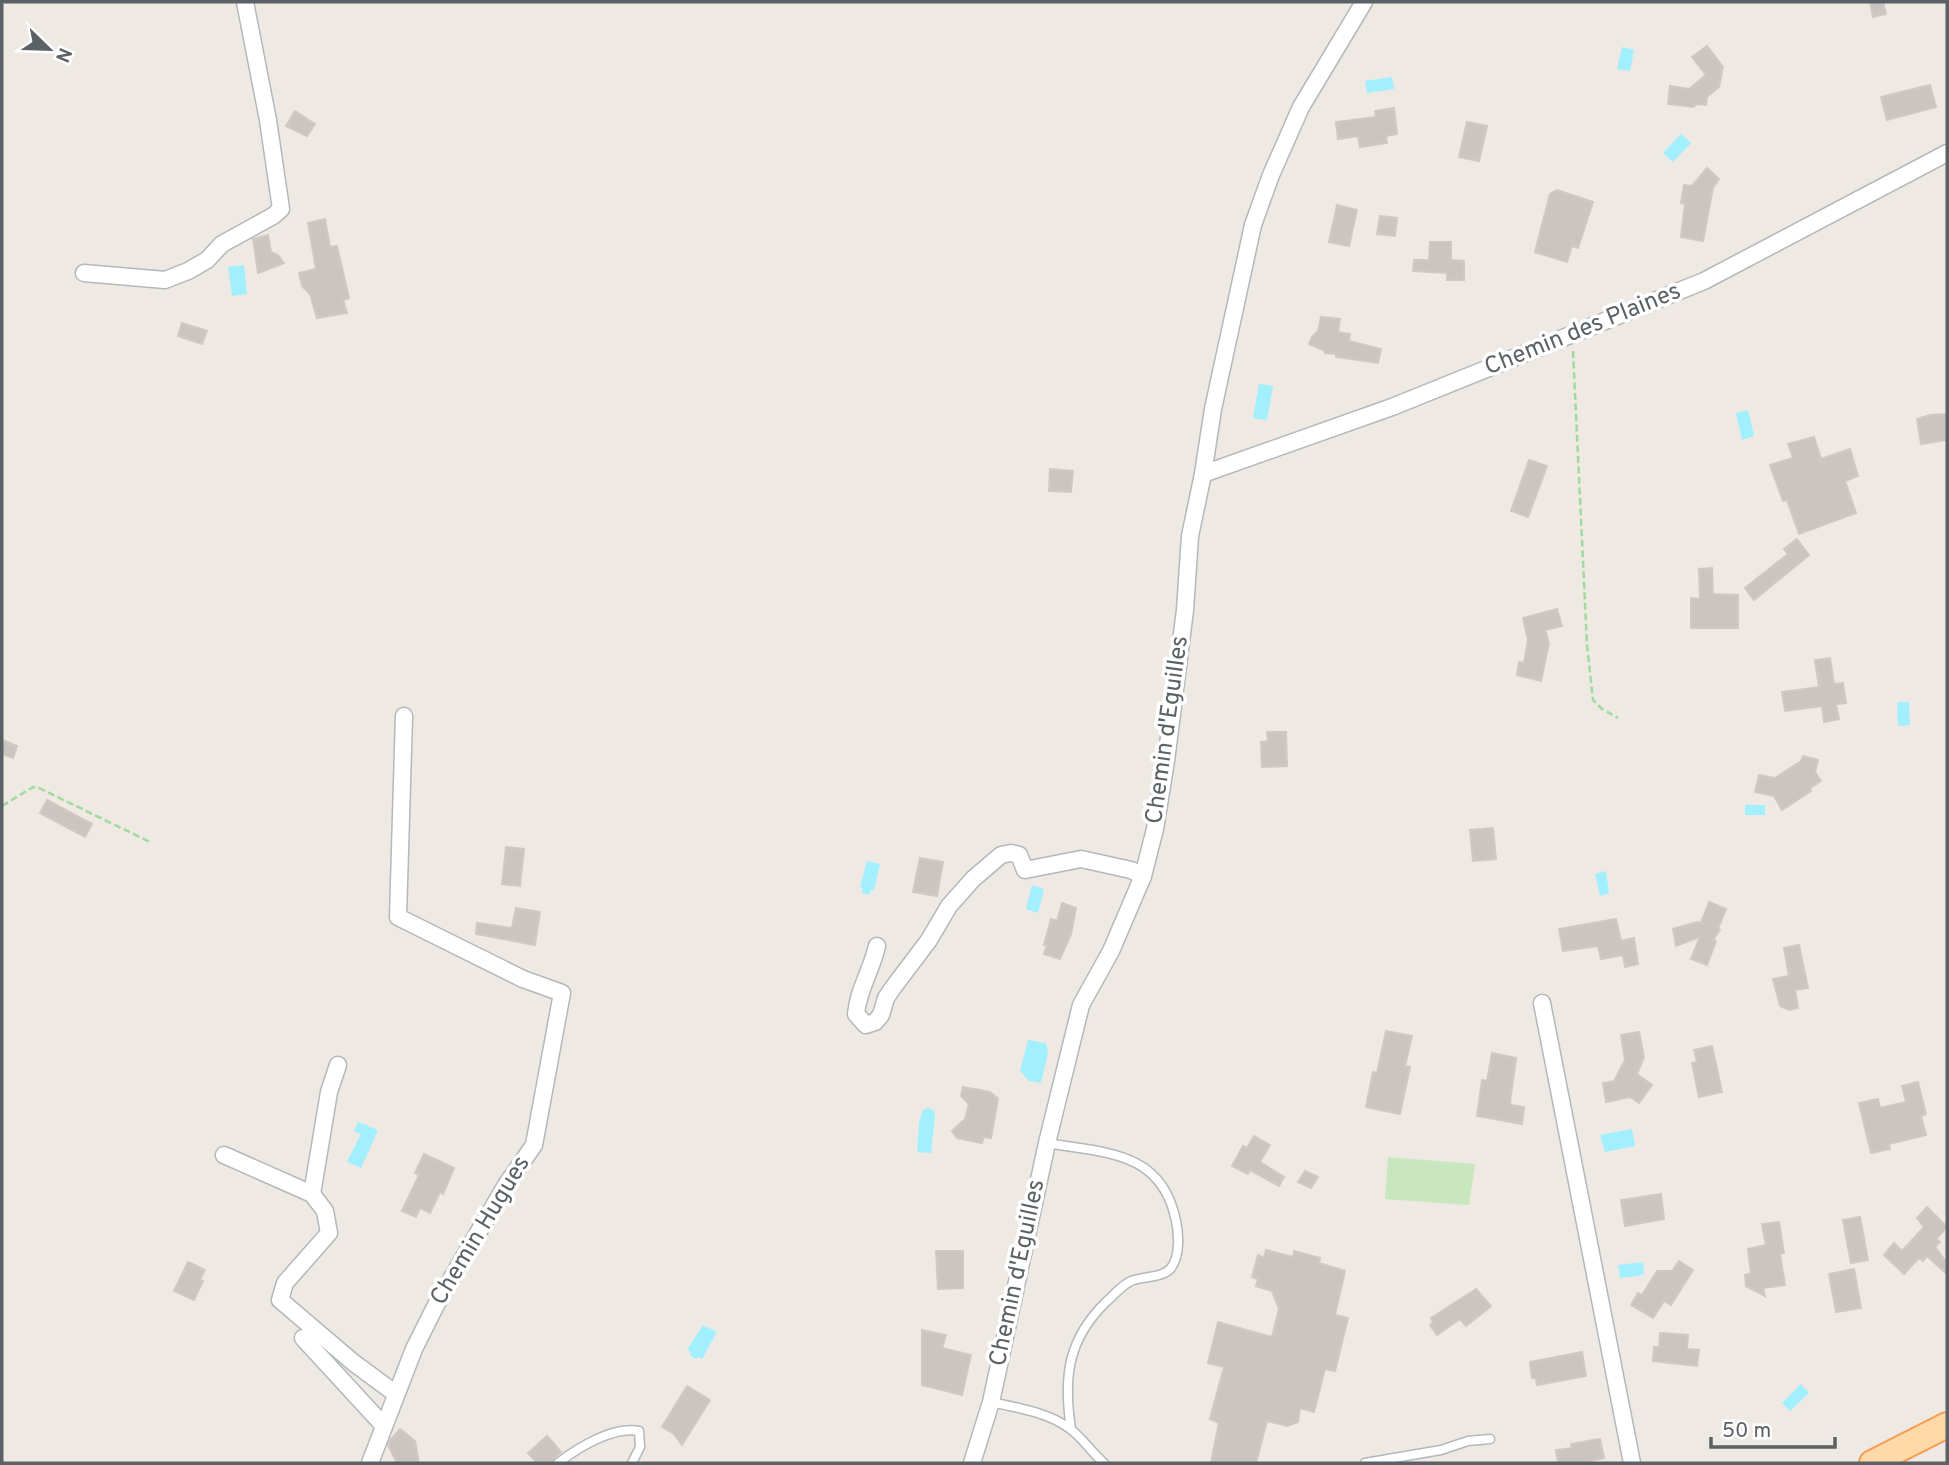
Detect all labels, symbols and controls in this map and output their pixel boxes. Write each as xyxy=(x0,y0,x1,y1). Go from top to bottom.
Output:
north arrow xyxy=(14,14,84,84)
text: N xyxy=(49,44,77,66)
street label: Chemin des Plaines xyxy=(1480,277,1686,383)
street label: Chemin d'Eguilles xyxy=(1140,634,1196,826)
street label: Chemin Hugues xyxy=(425,1151,537,1311)
street label: Chemin d'Eguilles xyxy=(984,1177,1052,1369)
scale bar xyxy=(1711,1406,1835,1450)
text: 50 m xyxy=(1722,1418,1771,1445)

